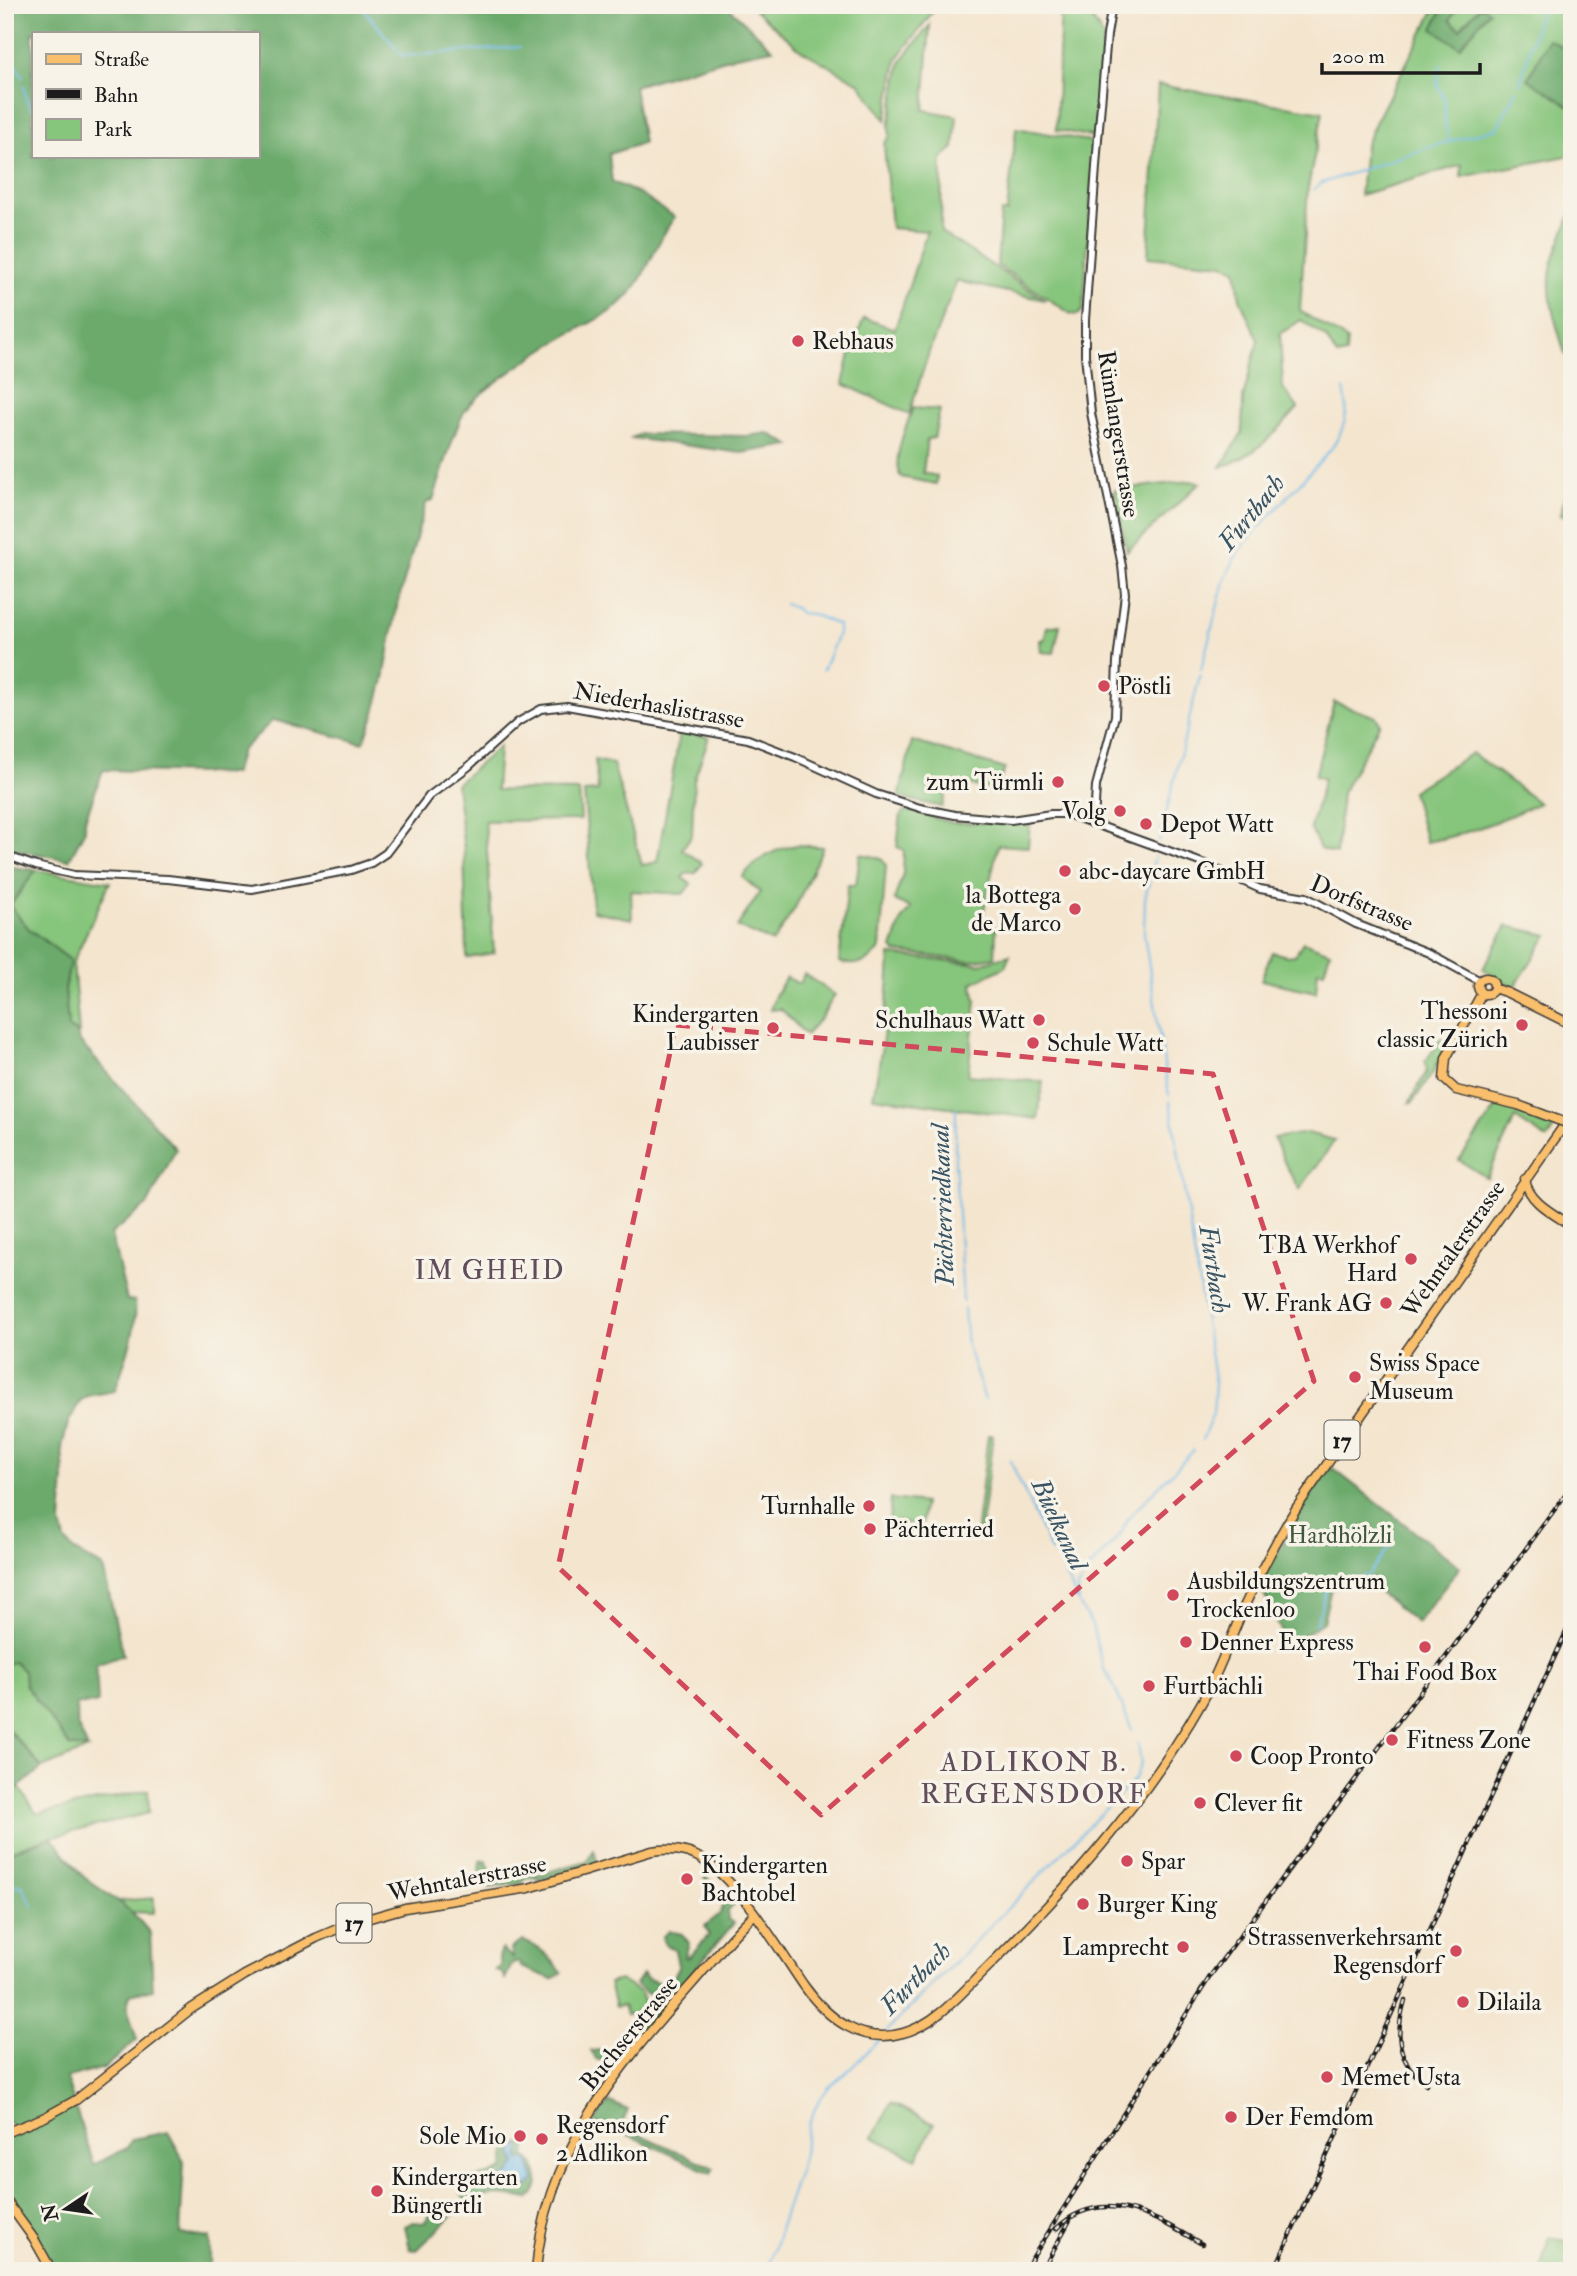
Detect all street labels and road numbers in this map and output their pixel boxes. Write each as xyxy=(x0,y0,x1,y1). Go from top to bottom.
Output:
street label: Rümlangerstrasse xyxy=(1090,348,1147,520)
street label: Niederhaslistrasse xyxy=(571,675,747,736)
street label: Dorfstrasse xyxy=(1306,868,1418,939)
street label: Wehntalerstrasse xyxy=(1394,1174,1512,1325)
road number: 17 xyxy=(1324,1420,1360,1460)
street label: Wehntalerstrasse xyxy=(384,1848,549,1909)
road number: 17 xyxy=(336,1904,372,1942)
street label: Buchserstrasse xyxy=(574,1970,685,2097)

